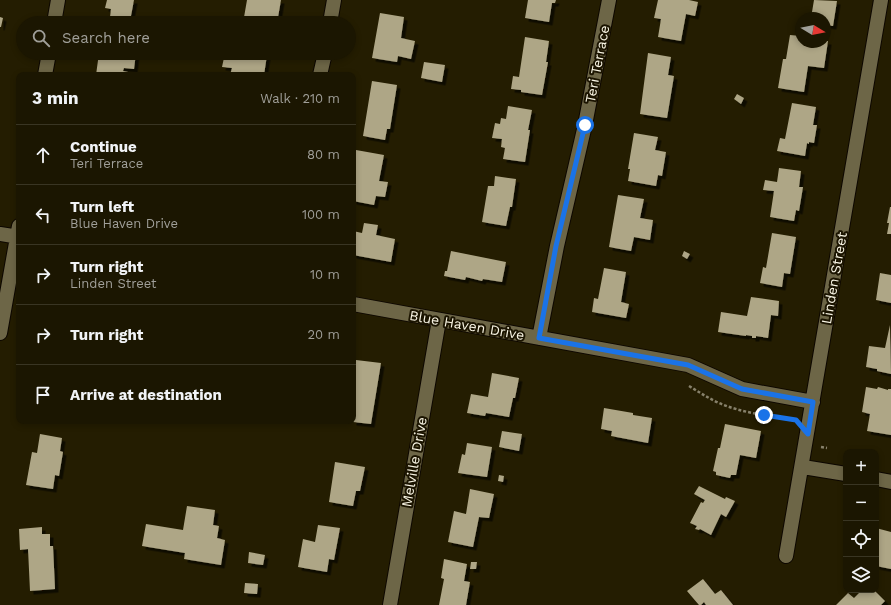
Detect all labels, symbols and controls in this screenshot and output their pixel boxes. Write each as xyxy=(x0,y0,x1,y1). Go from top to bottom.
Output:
north arrow xyxy=(795,12,831,48)
search box xyxy=(16,16,356,60)
street label: Teri Terrace xyxy=(582,24,612,104)
icon: search xyxy=(30,27,52,49)
text: Search here xyxy=(62,29,150,47)
text: 3 min xyxy=(32,88,78,108)
text: Walk · 210 m xyxy=(260,91,340,106)
route start xyxy=(576,116,594,134)
text: Continue xyxy=(70,138,137,156)
icon: ahead xyxy=(32,144,54,166)
text: 80 m xyxy=(307,147,340,162)
text: Teri Terrace xyxy=(70,156,143,171)
text: Turn left xyxy=(70,198,134,216)
icon: left xyxy=(32,204,54,226)
text: 100 m xyxy=(302,207,340,222)
text: Blue Haven Drive xyxy=(70,216,178,231)
street label: Linden Street xyxy=(818,231,850,325)
text: Turn right xyxy=(70,258,143,276)
icon: right xyxy=(32,264,54,286)
text: 10 m xyxy=(310,267,340,282)
text: Linden Street xyxy=(70,276,157,291)
street label: Blue Haven Drive xyxy=(408,307,526,343)
icon: right xyxy=(32,324,54,346)
text: Turn right xyxy=(70,326,143,344)
text: 20 m xyxy=(308,327,340,342)
icon: arrive xyxy=(32,384,54,406)
text: Arrive at destination xyxy=(70,386,222,404)
route end xyxy=(755,406,773,424)
street label: Melville Drive xyxy=(398,416,430,508)
map controls xyxy=(843,449,879,593)
button: + xyxy=(843,449,879,485)
button: − xyxy=(843,485,879,521)
button: locate xyxy=(843,521,879,557)
button: layers xyxy=(843,557,879,593)

